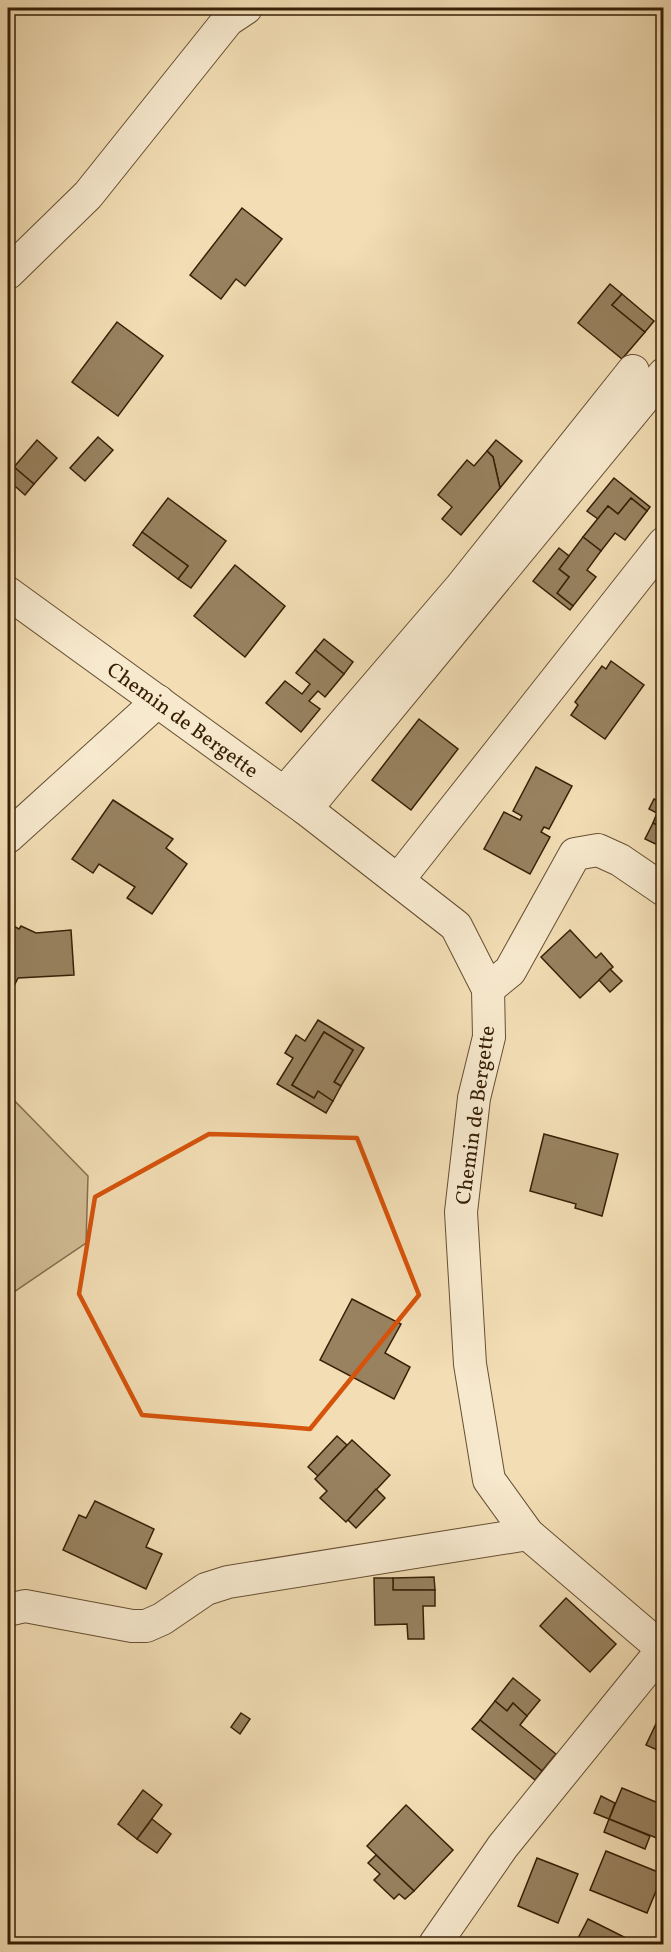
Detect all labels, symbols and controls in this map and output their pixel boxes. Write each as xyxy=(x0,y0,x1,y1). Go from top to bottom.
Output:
street label: Chemin de Bergette xyxy=(100,656,264,786)
street label: Chemin de Bergette xyxy=(450,1024,503,1207)

